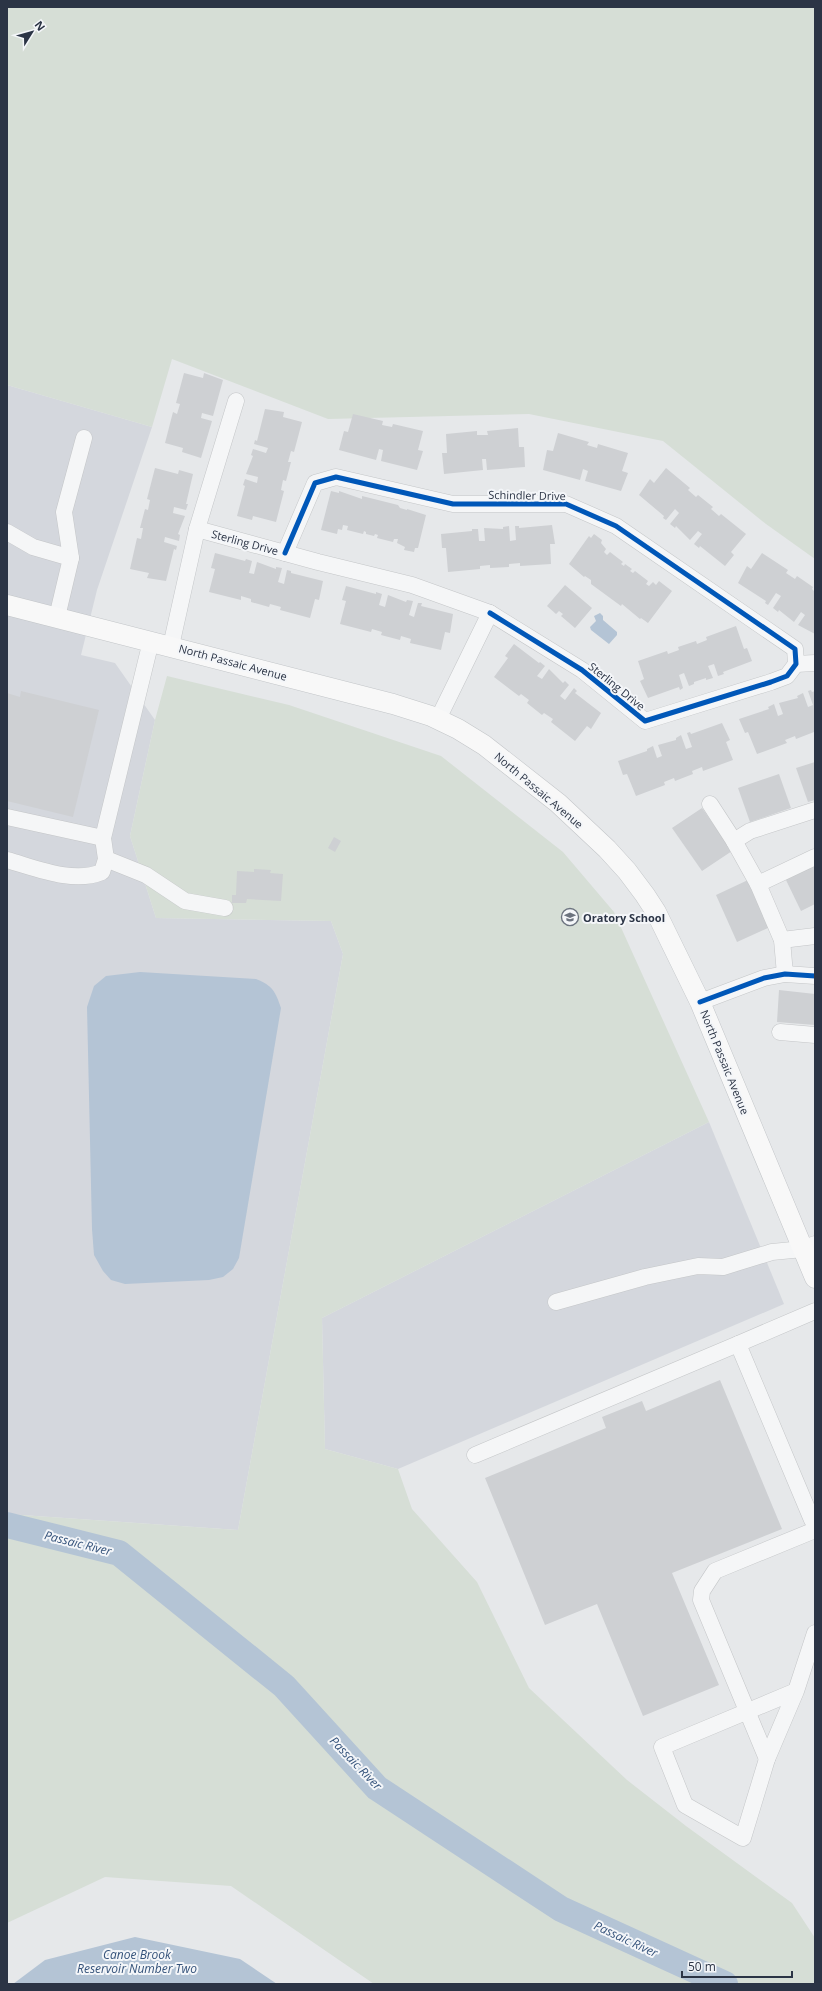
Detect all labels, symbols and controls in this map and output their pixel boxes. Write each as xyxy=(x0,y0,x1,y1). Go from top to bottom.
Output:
north arrow xyxy=(12,12,52,52)
text: N xyxy=(32,18,49,34)
street label: Schindler Drive xyxy=(488,487,566,503)
street label: Sterling Drive xyxy=(210,526,280,558)
street label: North Passaic Avenue xyxy=(177,640,289,684)
street label: Sterling Drive xyxy=(586,659,648,713)
street label: North Passaic Avenue xyxy=(491,748,587,832)
school or university icon: Oratory School xyxy=(560,907,580,927)
place label: Oratory School xyxy=(583,910,665,925)
street label: North Passaic Avenue xyxy=(697,1008,753,1116)
water label: Passaic River xyxy=(43,1526,114,1560)
water label: Passaic River xyxy=(326,1732,387,1794)
water label: Passaic River xyxy=(591,1917,662,1962)
water label: Canoe Brook Reservoir Number Two xyxy=(77,1946,197,1977)
scale bar xyxy=(682,1953,792,1979)
text: 50 m xyxy=(688,1958,716,1975)

